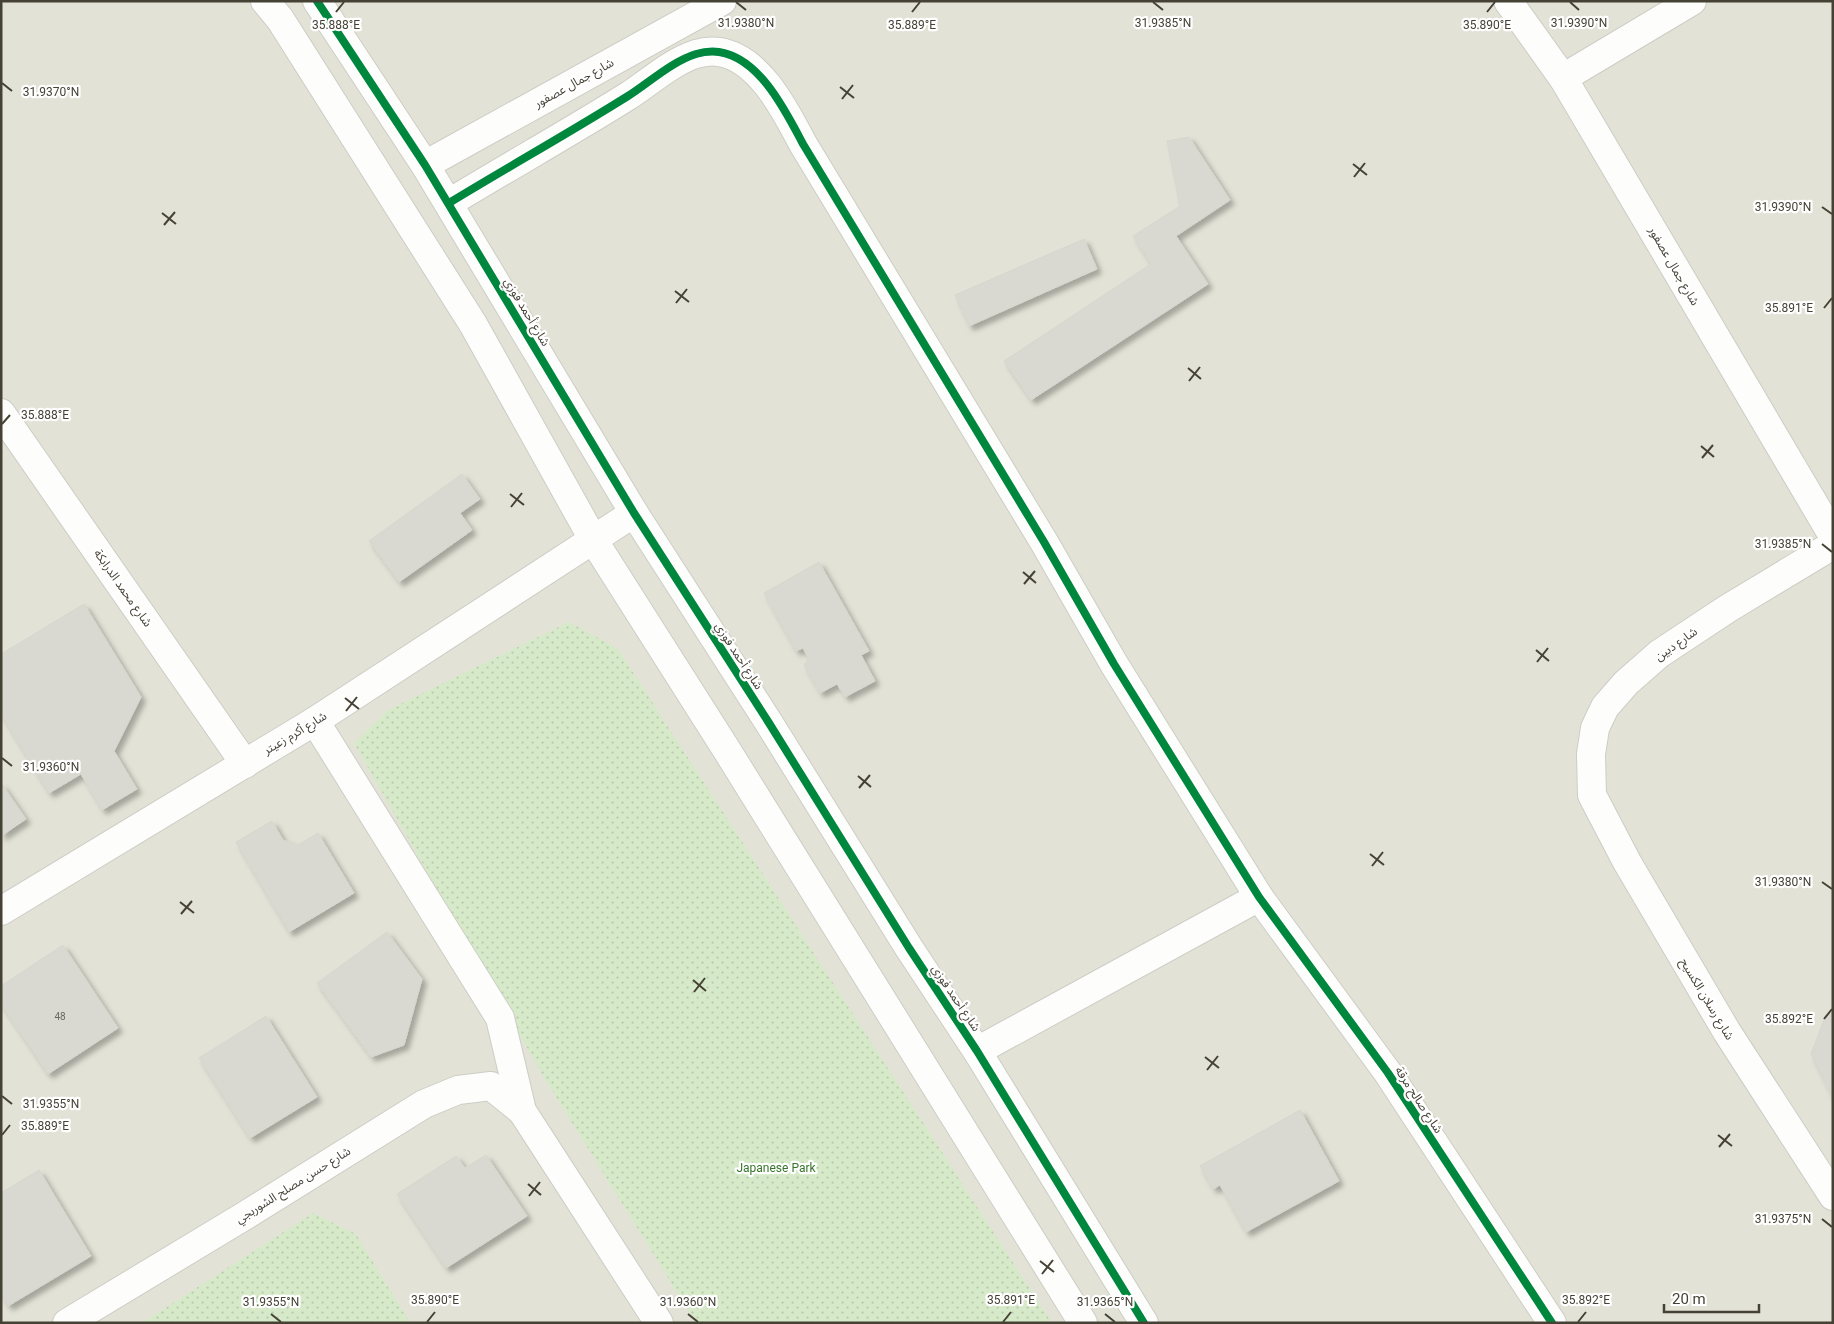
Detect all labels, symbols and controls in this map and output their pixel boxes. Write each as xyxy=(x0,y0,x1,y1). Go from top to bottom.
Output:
text: 31.9380°N xyxy=(718,16,774,30)
text: 31.9385°N xyxy=(1135,16,1191,30)
text: 31.9390°N xyxy=(1551,16,1607,30)
text: 35.888°E xyxy=(312,18,360,32)
text: 35.889°E xyxy=(888,18,936,32)
text: 35.890°E xyxy=(1463,18,1511,32)
street label: شارع جمال عصفور xyxy=(531,55,617,113)
text: 31.9370°N xyxy=(23,85,79,99)
text: 31.9390°N xyxy=(1755,200,1811,214)
street label: شارع جمال عصفور xyxy=(1644,223,1702,309)
street label: شارع أحمد فوزي xyxy=(499,275,553,350)
text: 35.891°E xyxy=(1765,301,1813,315)
text: 35.888°E xyxy=(21,408,69,422)
text: 31.9385°N xyxy=(1755,537,1811,551)
street label: شارع محمد الدرابكة xyxy=(90,547,155,630)
street label: شارع أحمد فوزي xyxy=(710,620,766,694)
street label: شارع دبين xyxy=(1652,624,1701,665)
street label: شارع أكرم زعيتر xyxy=(260,708,330,760)
text: 31.9360°N xyxy=(23,760,79,774)
text: 31.9380°N xyxy=(1755,875,1811,889)
street label: شارع رسلان الكسيح xyxy=(1675,956,1737,1043)
street label: شارع أحمد فوزي xyxy=(926,962,984,1035)
house number: 48 xyxy=(54,1011,66,1022)
text: 35.892°E xyxy=(1765,1012,1813,1026)
street label: شارع صالح مرقة xyxy=(1391,1064,1446,1137)
text: 31.9355°N xyxy=(23,1097,79,1111)
text: 35.889°E xyxy=(21,1119,69,1133)
street label: شارع حسن مصلح الشوربجي xyxy=(233,1144,355,1229)
park label: Japanese Park xyxy=(736,1161,816,1175)
text: 31.9375°N xyxy=(1755,1212,1811,1226)
scale bar xyxy=(1664,1282,1759,1314)
text: 20 m xyxy=(1672,1290,1706,1308)
text: 35.890°E xyxy=(411,1293,459,1307)
text: 35.891°E xyxy=(987,1293,1035,1307)
text: 35.892°E xyxy=(1562,1293,1610,1307)
text: 31.9355°N xyxy=(243,1295,299,1309)
text: 31.9360°N xyxy=(660,1295,716,1309)
text: 31.9365°N xyxy=(1077,1295,1133,1309)

